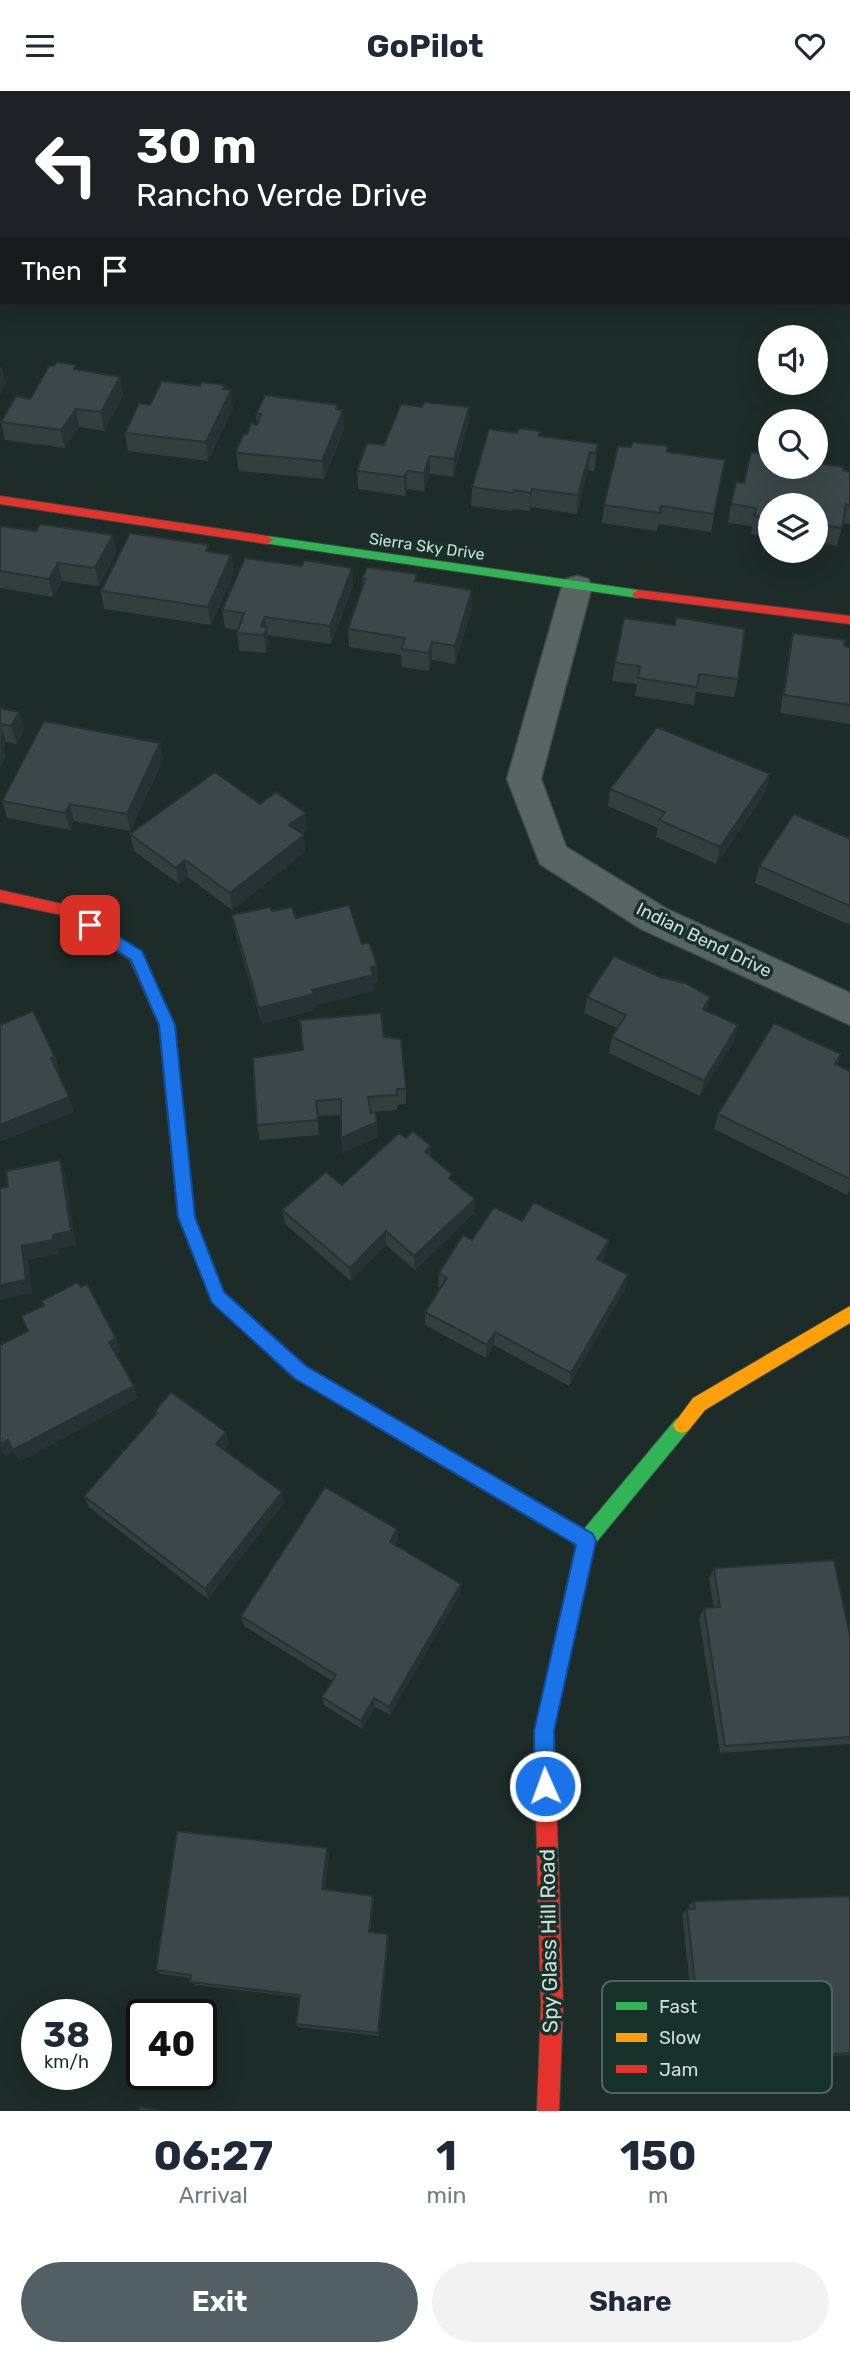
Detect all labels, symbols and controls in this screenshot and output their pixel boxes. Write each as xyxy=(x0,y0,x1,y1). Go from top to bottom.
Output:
icon: menu xyxy=(21,27,59,65)
text: GoPilot xyxy=(367,27,483,65)
icon: heart xyxy=(791,27,829,65)
text: 30 m xyxy=(136,117,257,175)
icon: left xyxy=(21,119,112,210)
text: Rancho Verde Drive xyxy=(136,176,427,214)
icon: arrive xyxy=(96,252,134,290)
text: Then xyxy=(21,256,82,287)
map controls xyxy=(758,325,828,563)
button: sound xyxy=(758,325,828,395)
button: search xyxy=(758,409,828,479)
button: layers xyxy=(758,493,828,563)
street label: Sierra Sky Drive xyxy=(368,529,486,564)
pin xyxy=(60,895,120,955)
street label: Indian Bend Drive xyxy=(633,898,775,982)
icon: arrive xyxy=(71,906,109,944)
position arrow xyxy=(508,1749,582,1823)
street label: Spy Glass Hill Road xyxy=(534,1849,563,2033)
legend xyxy=(602,1981,832,2093)
text: Fast xyxy=(659,1995,698,2018)
speed limit sign: 40 xyxy=(126,1999,217,2090)
text: 38 xyxy=(43,2014,90,2056)
text: Slow xyxy=(659,2026,701,2049)
text: km/h xyxy=(44,2051,89,2073)
text: Jam xyxy=(659,2058,698,2081)
text: 06:27 xyxy=(153,2131,273,2181)
text: 1 xyxy=(436,2131,457,2181)
text: 150 xyxy=(620,2131,696,2181)
text: Arrival xyxy=(179,2181,248,2209)
text: min xyxy=(426,2181,466,2209)
text: m xyxy=(648,2181,668,2209)
button: Exit xyxy=(21,2262,418,2342)
button: Share xyxy=(432,2262,829,2342)

